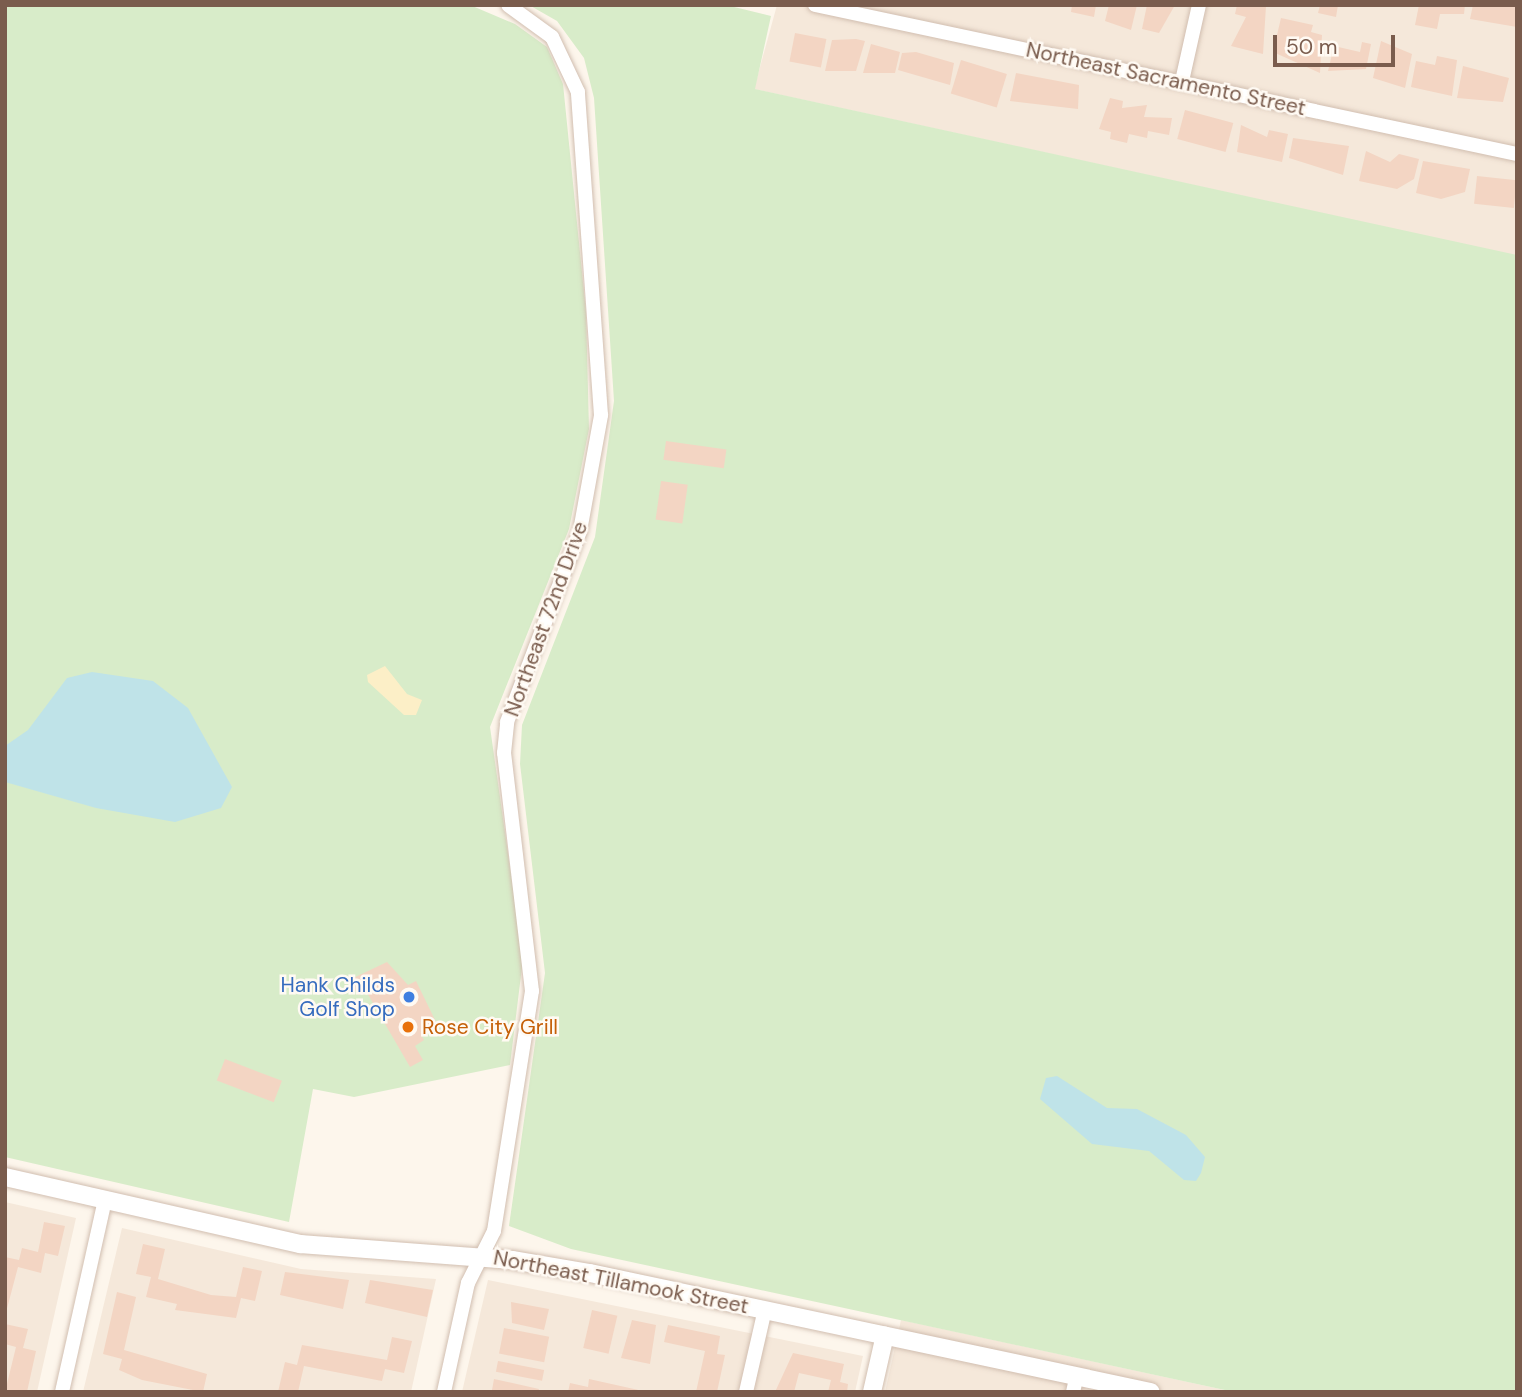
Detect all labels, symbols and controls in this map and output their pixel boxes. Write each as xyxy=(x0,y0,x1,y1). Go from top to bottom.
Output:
scale bar xyxy=(1277,21,1400,65)
text: 50 m xyxy=(1286,33,1337,61)
street label: Northeast Sacramento Street xyxy=(1024,37,1308,121)
street label: Northeast 72nd Drive xyxy=(499,518,593,720)
place label: Hank Childs Golf Shop xyxy=(280,972,395,1022)
marker: Hank Childs Golf Shop xyxy=(401,989,417,1005)
place label: Rose City Grill xyxy=(422,1014,558,1040)
marker: Rose City Grill xyxy=(400,1019,416,1035)
street label: Northeast Tillamook Street xyxy=(491,1245,751,1319)

